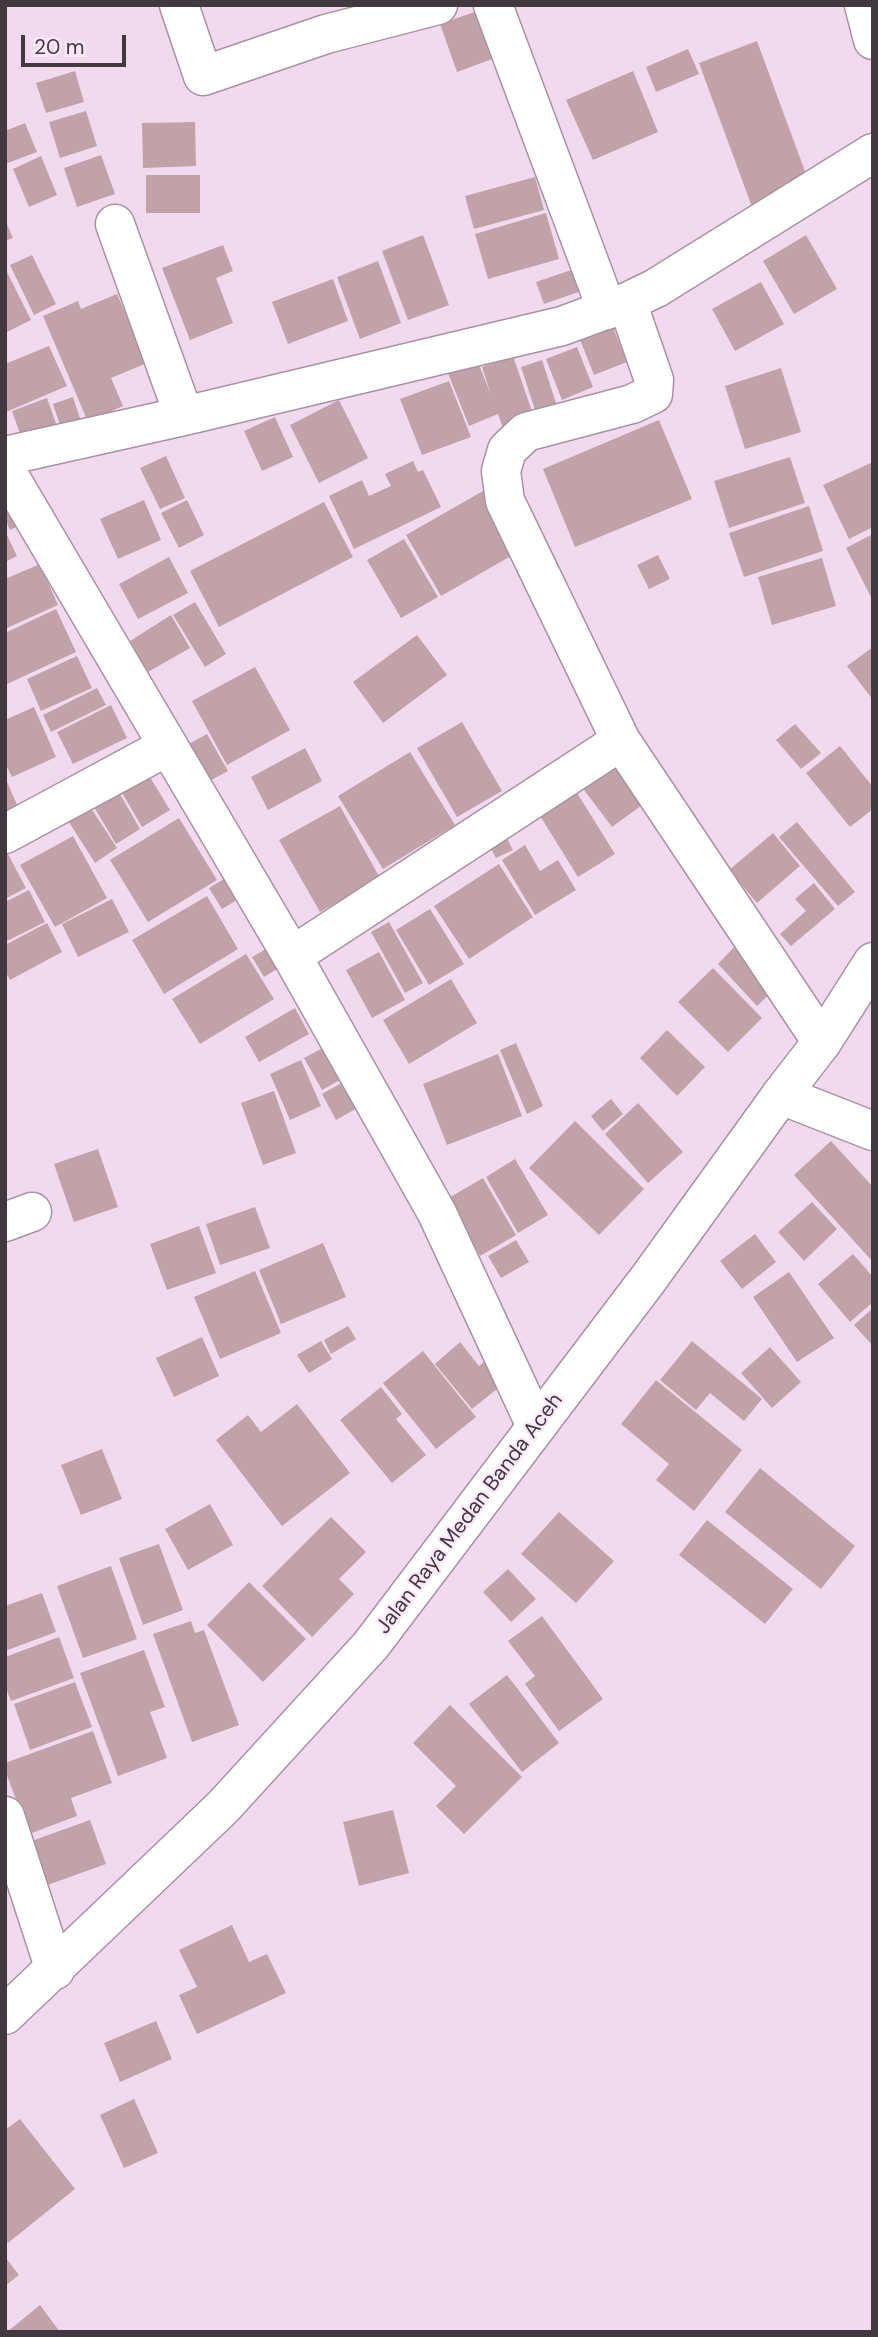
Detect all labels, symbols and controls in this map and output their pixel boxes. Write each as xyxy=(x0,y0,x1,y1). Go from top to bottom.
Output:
scale bar xyxy=(24,21,130,65)
text: 20 m xyxy=(34,33,85,61)
street label: Jalan Raya Medan Banda Aceh xyxy=(371,1389,569,1639)

